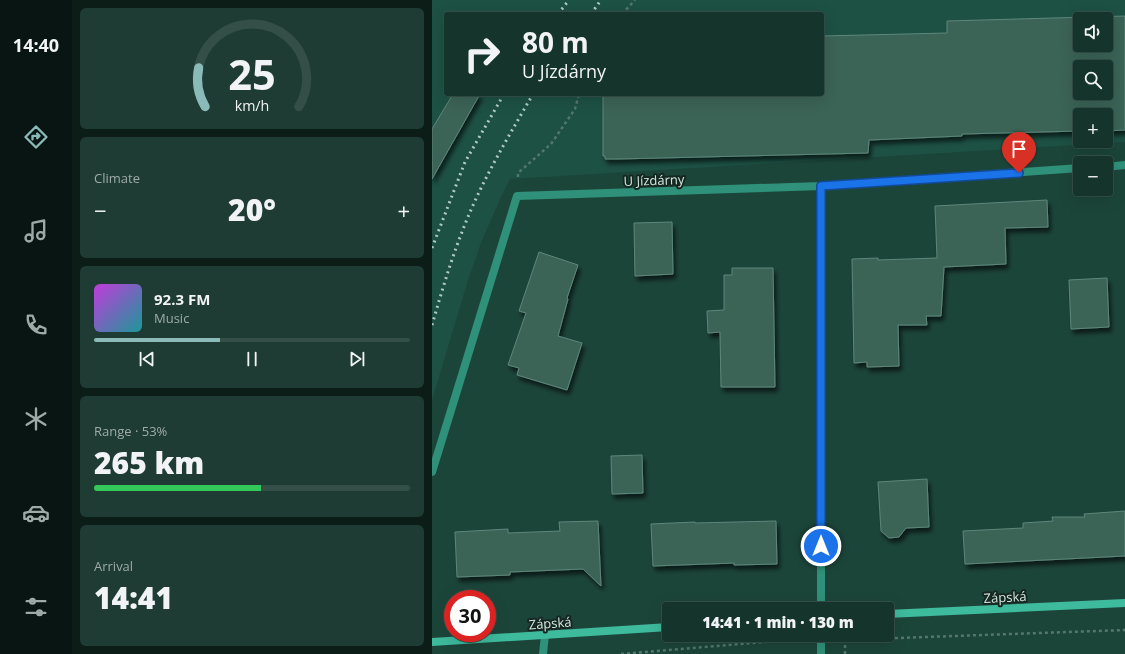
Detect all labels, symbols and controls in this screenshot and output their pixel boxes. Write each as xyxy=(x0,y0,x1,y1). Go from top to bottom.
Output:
map controls xyxy=(1073,12,1113,196)
button: sound xyxy=(1073,12,1113,52)
text: 80 m xyxy=(522,23,589,61)
icon: right xyxy=(456,28,508,80)
text: 14:40 xyxy=(13,33,59,57)
text: 25 xyxy=(228,45,276,101)
text: U Jízdárny xyxy=(522,59,606,83)
button: search xyxy=(1073,60,1113,100)
text: km/h xyxy=(235,95,269,114)
button: + xyxy=(1073,108,1113,148)
icon: directions xyxy=(22,123,50,151)
pin xyxy=(1002,132,1036,173)
icon: arrive xyxy=(1008,138,1030,160)
button: − xyxy=(1073,156,1113,196)
text: Climate xyxy=(94,169,140,187)
street label: U Jízdárny xyxy=(623,170,685,190)
text: 20° xyxy=(228,189,276,230)
text: − xyxy=(94,195,107,225)
text: + xyxy=(397,195,410,225)
icon: music xyxy=(22,217,50,245)
text: 92.3 FM xyxy=(154,289,210,309)
text: Music xyxy=(154,309,189,327)
icon: phone xyxy=(22,311,50,339)
icon: previous xyxy=(136,348,158,370)
icon: pause xyxy=(241,348,263,370)
icon: next xyxy=(346,348,368,370)
icon: climate xyxy=(22,405,50,433)
text: Range · 53% xyxy=(94,422,167,440)
text: 265 km xyxy=(94,442,204,483)
icon: car xyxy=(22,499,50,527)
position arrow xyxy=(800,525,842,567)
text: Arrival xyxy=(94,557,133,575)
text: 14:41 xyxy=(94,577,173,618)
street label: Zápská xyxy=(983,587,1027,607)
speed limit sign: 30 xyxy=(444,590,496,642)
icon: filters xyxy=(22,593,50,621)
text: 14:41 · 1 min · 130 m xyxy=(702,612,854,632)
street label: Zápská xyxy=(528,613,572,633)

